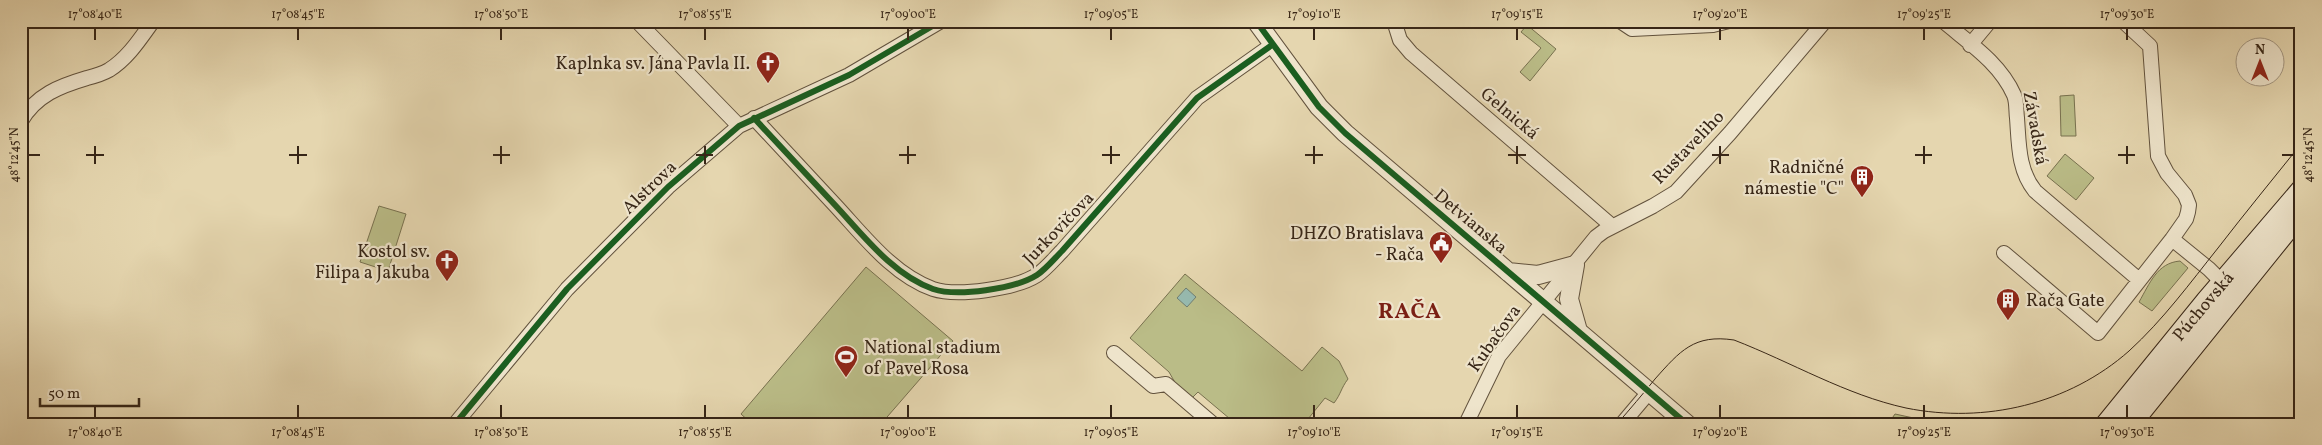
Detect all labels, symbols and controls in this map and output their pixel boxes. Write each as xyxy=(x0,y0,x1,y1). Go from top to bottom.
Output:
text: 17°08'40"E xyxy=(68,7,122,23)
text: 17°08'45"E xyxy=(271,7,325,23)
text: 17°08'50"E xyxy=(474,7,528,23)
text: 17°08'55"E xyxy=(678,7,732,23)
text: 17°09'00"E xyxy=(880,7,936,23)
text: 17°09'05"E xyxy=(1084,7,1138,23)
text: 17°09'10"E xyxy=(1287,7,1341,23)
text: 17°09'15"E xyxy=(1491,7,1543,23)
text: 17°09'20"E xyxy=(1693,7,1747,23)
text: 17°09'25"E xyxy=(1897,7,1951,23)
text: 17°09'30"E xyxy=(2100,7,2154,23)
north arrow xyxy=(2234,38,2284,88)
text: N xyxy=(2255,41,2265,60)
church icon: Kaplnka sv. Jána Pavla II. xyxy=(755,50,781,84)
place label: Kaplnka sv. Jána Pavla II. xyxy=(556,52,750,77)
street label: Gelnická xyxy=(1474,82,1544,146)
street label: Závadská xyxy=(2016,89,2053,167)
street label: Rustaveliho xyxy=(1647,106,1731,190)
text: 48°12'45"N xyxy=(7,127,23,183)
text: 48°12'45"N xyxy=(2301,127,2317,183)
street label: Alstrova xyxy=(617,156,683,221)
place label: Radničné námestie "C" xyxy=(1744,156,1844,202)
building icon: Radničné námestie "C" xyxy=(1849,164,1875,198)
street label: Detvianska xyxy=(1428,184,1512,260)
street label: Jurkovičova xyxy=(1018,187,1101,271)
place label: DHZO Bratislava - Rača xyxy=(1290,222,1424,268)
public building icon: DHZO Bratislava - Rača xyxy=(1428,230,1454,264)
place label: Kostol sv. Filipa a Jakuba xyxy=(315,240,430,286)
church icon: Kostol sv. Filipa a Jakuba xyxy=(434,248,460,282)
street label: Púchovská xyxy=(2167,267,2241,347)
building icon: Rača Gate xyxy=(1995,287,2021,321)
place label: Rača Gate xyxy=(2026,289,2104,314)
district label: RAČA xyxy=(1378,297,1442,328)
street label: Kubačova xyxy=(1463,300,1528,378)
place label: National stadium of Pavel Rosa xyxy=(864,336,1001,382)
sports icon: National stadium of Pavel Rosa xyxy=(833,344,859,378)
scale bar xyxy=(40,375,139,407)
text: 50 m xyxy=(48,384,80,405)
text: 17°08'40"E xyxy=(68,425,122,441)
text: 17°08'45"E xyxy=(271,425,325,441)
text: 17°08'50"E xyxy=(474,425,528,441)
text: 17°08'55"E xyxy=(678,425,732,441)
text: 17°09'00"E xyxy=(880,425,936,441)
text: 17°09'05"E xyxy=(1084,425,1138,441)
text: 17°09'10"E xyxy=(1287,425,1341,441)
text: 17°09'15"E xyxy=(1491,425,1543,441)
text: 17°09'20"E xyxy=(1693,425,1747,441)
text: 17°09'25"E xyxy=(1897,425,1951,441)
text: 17°09'30"E xyxy=(2100,425,2154,441)

